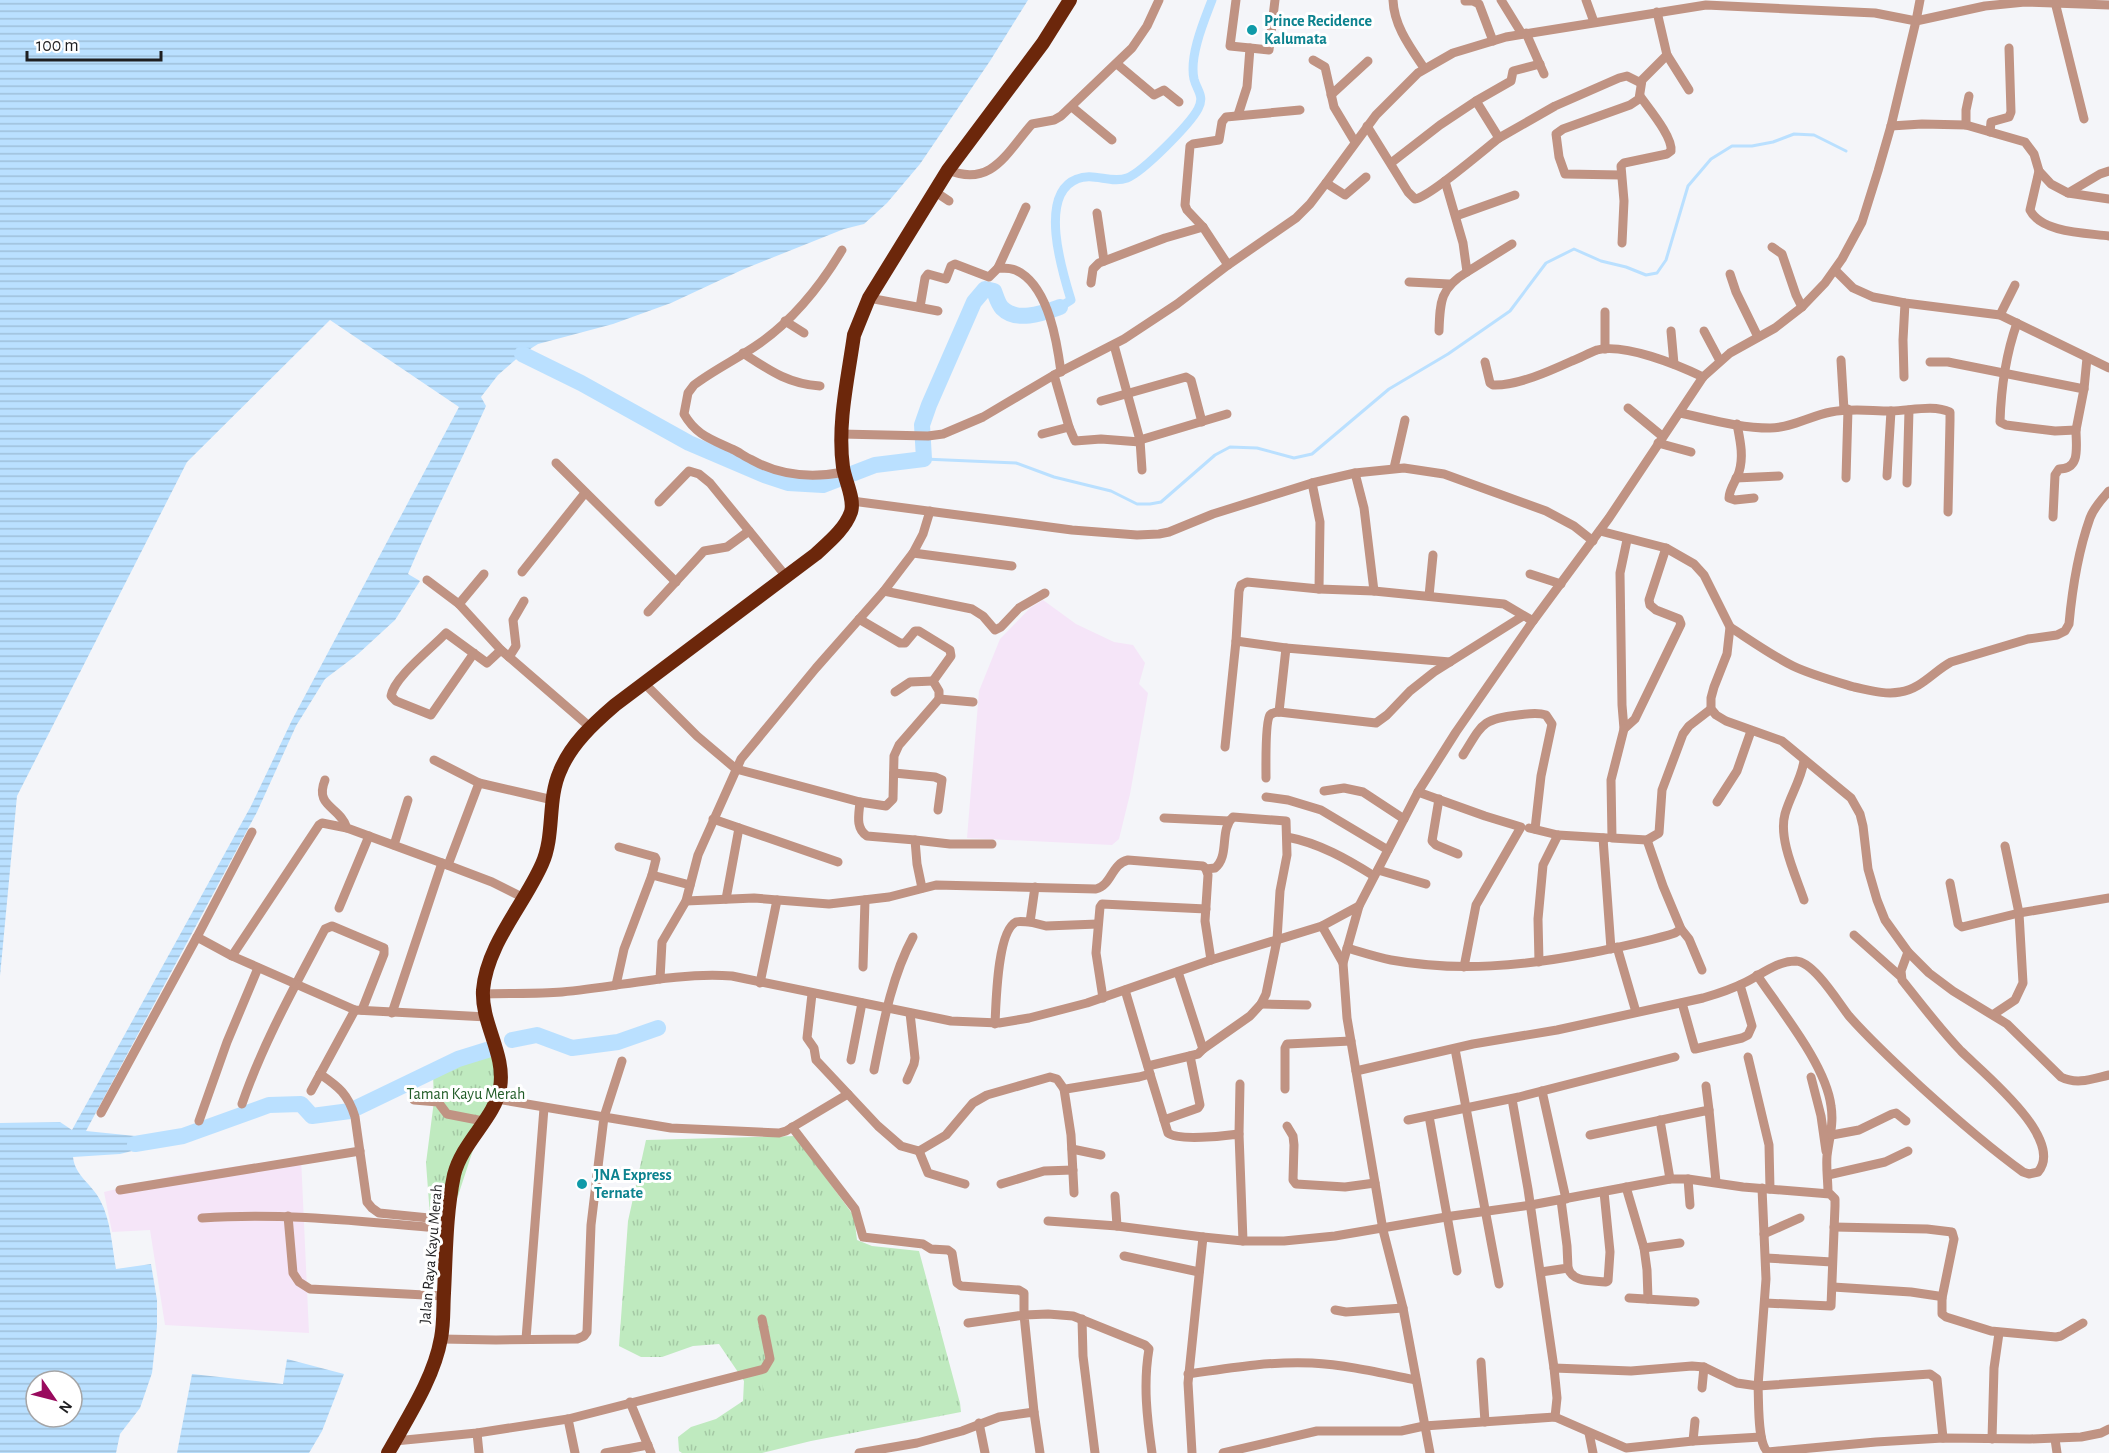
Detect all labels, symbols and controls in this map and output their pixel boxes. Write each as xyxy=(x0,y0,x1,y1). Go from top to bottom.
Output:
place label: Prince Recidence Kalumata xyxy=(1264,13,1372,47)
marker: Prince Recidence Kalumata xyxy=(1245,23,1259,37)
scale bar xyxy=(27,24,160,62)
text: 100 m xyxy=(36,37,79,55)
park label: Taman Kayu Merah xyxy=(407,1086,525,1103)
place label: JNA Express Ternate xyxy=(594,1167,672,1201)
marker: JNA Express Ternate xyxy=(575,1177,589,1191)
street label: Jalan Raya Kayu Merah xyxy=(417,1183,446,1325)
north arrow xyxy=(24,1369,84,1429)
text: N xyxy=(56,1398,75,1416)

